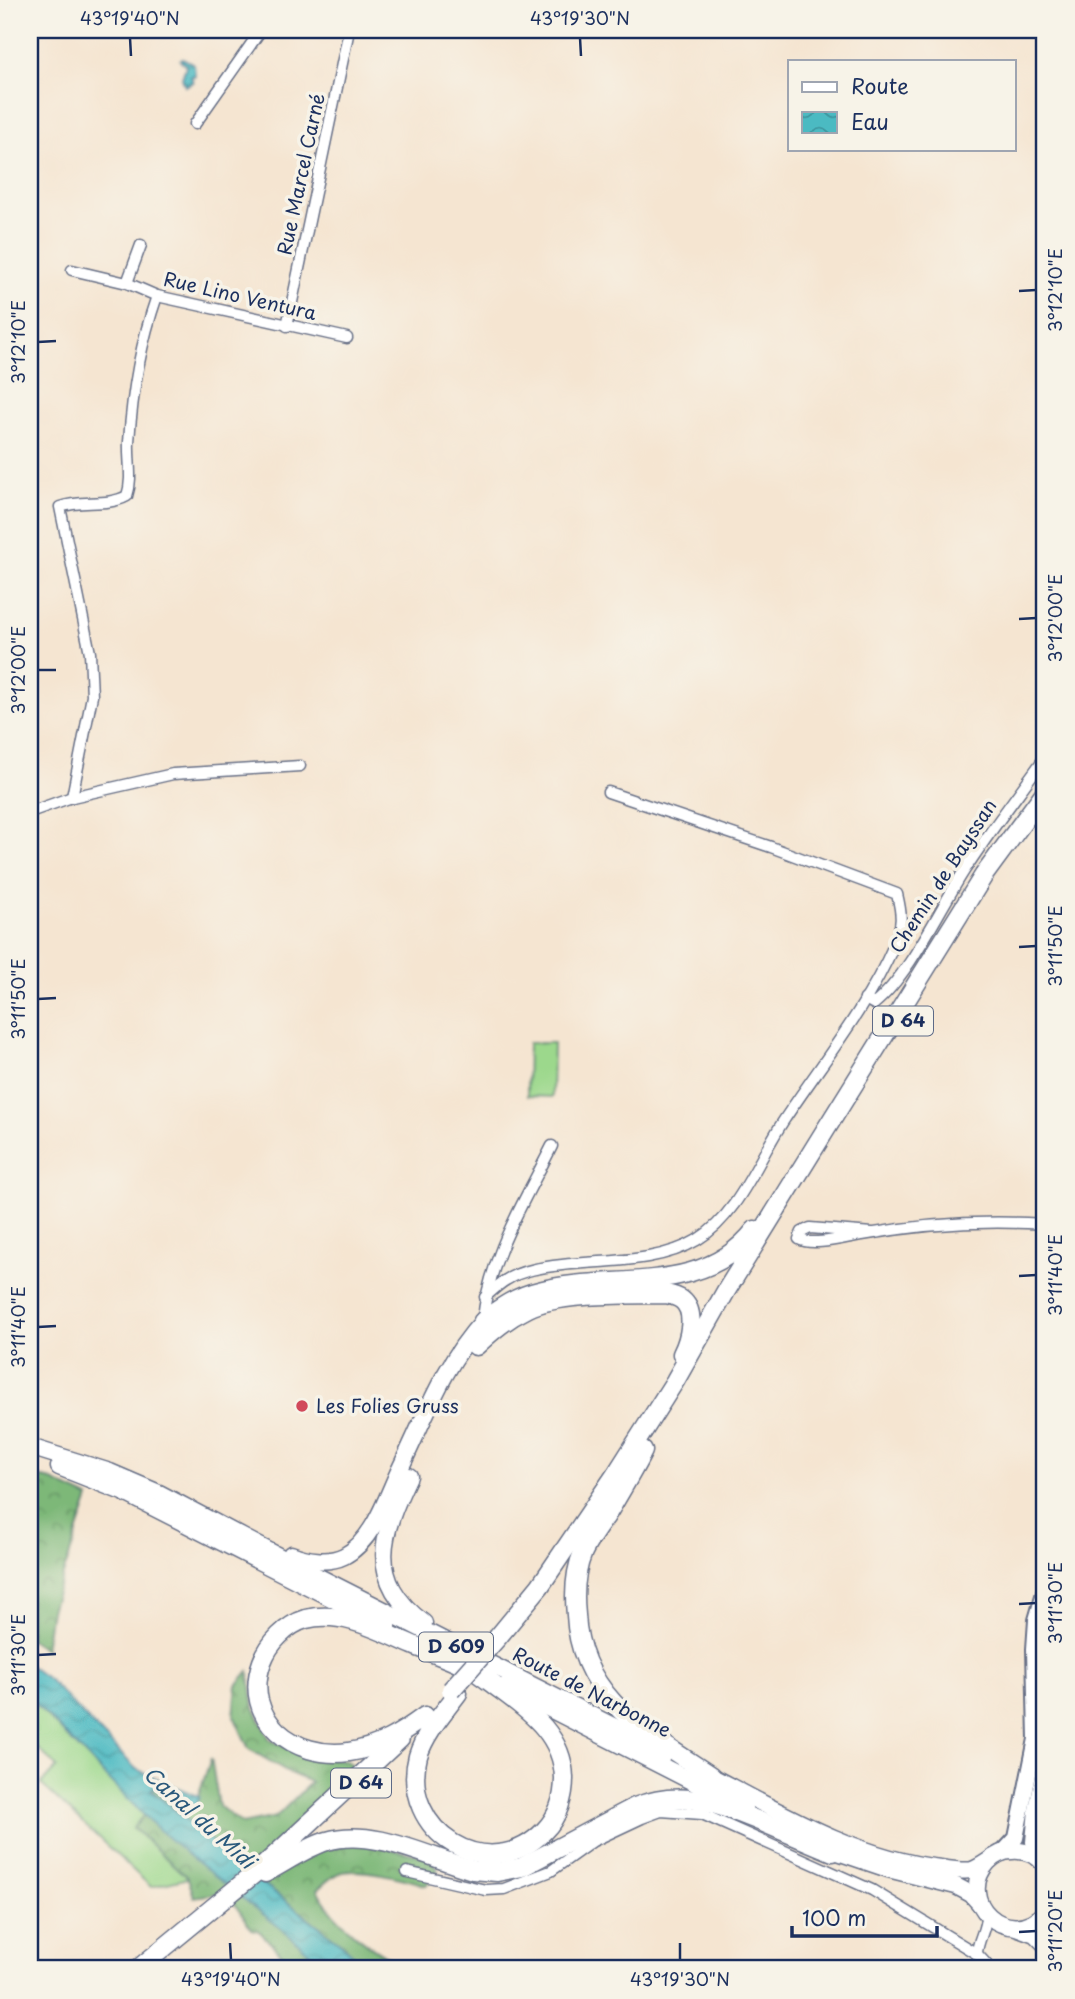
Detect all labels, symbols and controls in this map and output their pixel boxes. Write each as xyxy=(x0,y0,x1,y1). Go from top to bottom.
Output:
text: 43°19'40"N xyxy=(80,4,180,31)
text: 43°19'30"N xyxy=(530,4,630,31)
legend xyxy=(788,60,1016,150)
text: Route xyxy=(851,69,909,101)
street label: Rue Marcel Carné xyxy=(269,90,331,257)
text: Eau xyxy=(851,105,889,137)
text: 3°12'10"E xyxy=(1041,248,1068,332)
street label: Rue Lino Ventura xyxy=(161,264,320,326)
text: 3°12'10"E xyxy=(4,300,31,384)
text: 3°12'00"E xyxy=(1041,574,1068,662)
text: 3°12'00"E xyxy=(4,626,31,714)
street label: Chemin de Bayssan xyxy=(882,793,1003,958)
text: 3°11'50"E xyxy=(1041,905,1068,987)
text: 3°11'50"E xyxy=(4,958,31,1040)
road number: D 64 xyxy=(873,1006,933,1036)
text: 3°11'40"E xyxy=(1041,1234,1068,1316)
text: 3°11'40"E xyxy=(4,1286,31,1368)
place label: Les Folies Gruss xyxy=(316,1391,459,1419)
marker: Les Folies Gruss xyxy=(294,1398,310,1414)
text: 3°11'30"E xyxy=(1041,1562,1068,1644)
text: 3°11'30"E xyxy=(4,1614,31,1696)
road number: D 609 xyxy=(419,1632,493,1662)
street label: Route de Narbonne xyxy=(508,1639,677,1743)
water label: Canal du Midi xyxy=(137,1758,266,1877)
road number: D 64 xyxy=(331,1768,391,1798)
text: 3°11'20"E xyxy=(1041,1889,1068,1973)
scale bar xyxy=(792,1894,937,1938)
text: 100 m xyxy=(802,1901,866,1933)
text: 43°19'40"N xyxy=(181,1965,281,1992)
text: 43°19'30"N xyxy=(630,1965,730,1992)

